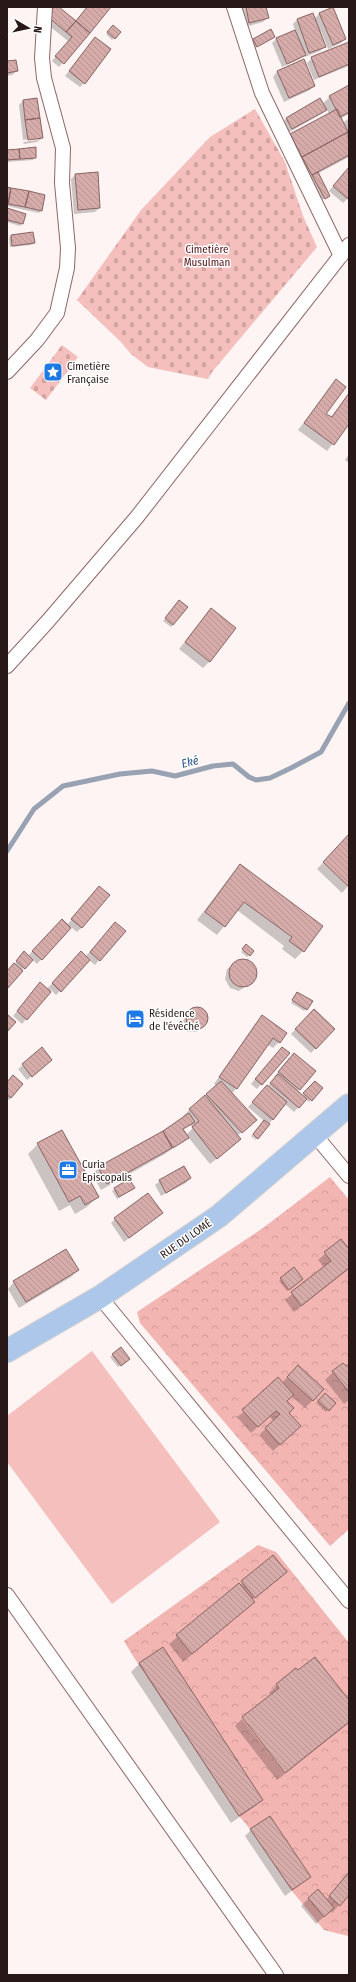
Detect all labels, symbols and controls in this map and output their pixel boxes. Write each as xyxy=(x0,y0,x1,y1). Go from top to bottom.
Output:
north arrow xyxy=(8,8,48,48)
text: N xyxy=(30,25,44,34)
park label: Cimetière Musulman xyxy=(184,243,230,269)
place label: Cimetière Française xyxy=(67,360,110,386)
place icon: Cimetière Française xyxy=(42,361,64,383)
water label: Eké xyxy=(180,753,200,771)
place label: Résidence de l'évêché xyxy=(149,1007,199,1033)
hotel icon: Résidence de l'évêché xyxy=(124,1008,146,1030)
place label: Curia Episcopalis xyxy=(82,1158,132,1184)
office icon: Curia Episcopalis xyxy=(57,1159,79,1181)
street label: RUE DU LOMÉ xyxy=(157,1216,214,1261)

